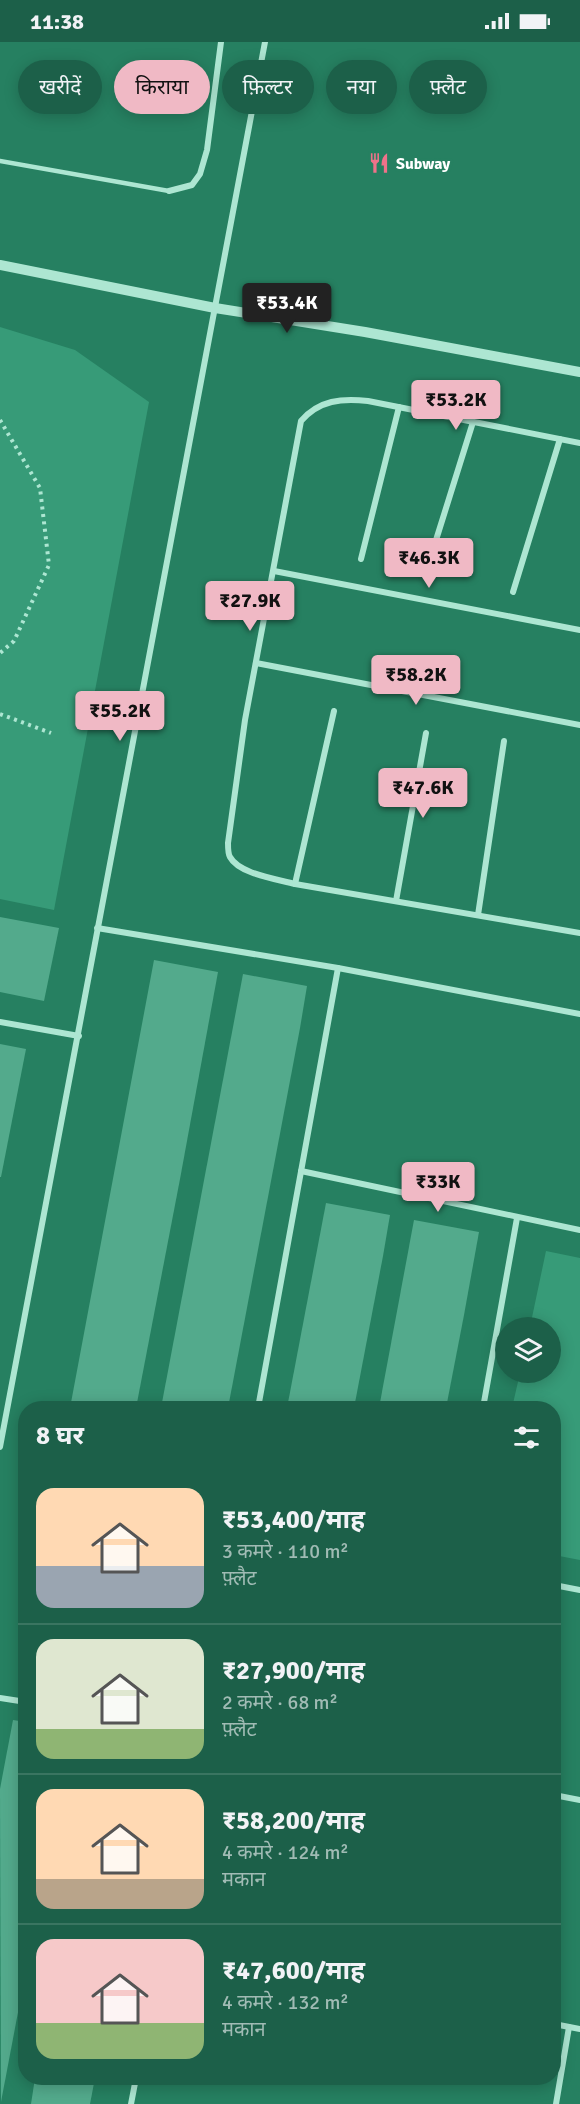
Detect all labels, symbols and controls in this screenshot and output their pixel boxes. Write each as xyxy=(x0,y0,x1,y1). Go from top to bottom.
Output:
text: 11:38 xyxy=(30,8,84,35)
chip: खरीदें xyxy=(18,60,102,114)
chip: किराया xyxy=(114,60,210,114)
chip: फ़िल्टर xyxy=(222,60,314,114)
chip: नया xyxy=(326,60,397,114)
chip: फ़्लैट xyxy=(409,60,487,114)
restaurant icon: Subway xyxy=(367,151,391,175)
place label: Subway xyxy=(396,154,450,174)
pin: ₹53.4K xyxy=(238,283,336,334)
text: ₹53.4K xyxy=(256,290,318,315)
pin: ₹53.2K xyxy=(407,380,505,431)
text: ₹53.2K xyxy=(425,387,487,412)
pin: ₹46.3K xyxy=(380,538,478,589)
text: ₹46.3K xyxy=(398,545,460,570)
pin: ₹27.9K xyxy=(201,581,299,632)
text: ₹27.9K xyxy=(219,588,281,613)
pin: ₹58.2K xyxy=(367,655,465,706)
text: ₹58.2K xyxy=(385,662,447,687)
pin: ₹55.2K xyxy=(71,691,169,742)
text: ₹55.2K xyxy=(89,698,151,723)
pin: ₹47.6K xyxy=(374,768,472,819)
text: ₹47.6K xyxy=(392,775,454,800)
pin: ₹33K xyxy=(402,1162,474,1213)
text: ₹33K xyxy=(416,1169,460,1194)
map controls xyxy=(495,1317,561,1383)
button: layers xyxy=(495,1317,561,1383)
text: 8 घर xyxy=(36,1420,84,1452)
icon: filters xyxy=(510,1421,543,1454)
text: ₹53,400/माह xyxy=(222,1504,365,1536)
icon: home xyxy=(84,1512,156,1584)
text: 3 कमरे · 110 m² xyxy=(222,1539,349,1564)
text: फ़्लैट xyxy=(222,1566,257,1591)
text: ₹27,900/माह xyxy=(222,1655,365,1687)
icon: home xyxy=(84,1663,156,1735)
text: 2 कमरे · 68 m² xyxy=(222,1690,338,1715)
text: फ़्लैट xyxy=(222,1717,257,1742)
text: ₹58,200/माह xyxy=(222,1805,365,1837)
icon: home xyxy=(84,1813,156,1885)
text: 4 कमरे · 124 m² xyxy=(222,1840,349,1865)
text: मकान xyxy=(222,1867,266,1892)
text: ₹47,600/माह xyxy=(222,1955,365,1987)
icon: home xyxy=(84,1963,156,2035)
text: 4 कमरे · 132 m² xyxy=(222,1990,349,2015)
text: मकान xyxy=(222,2017,266,2042)

